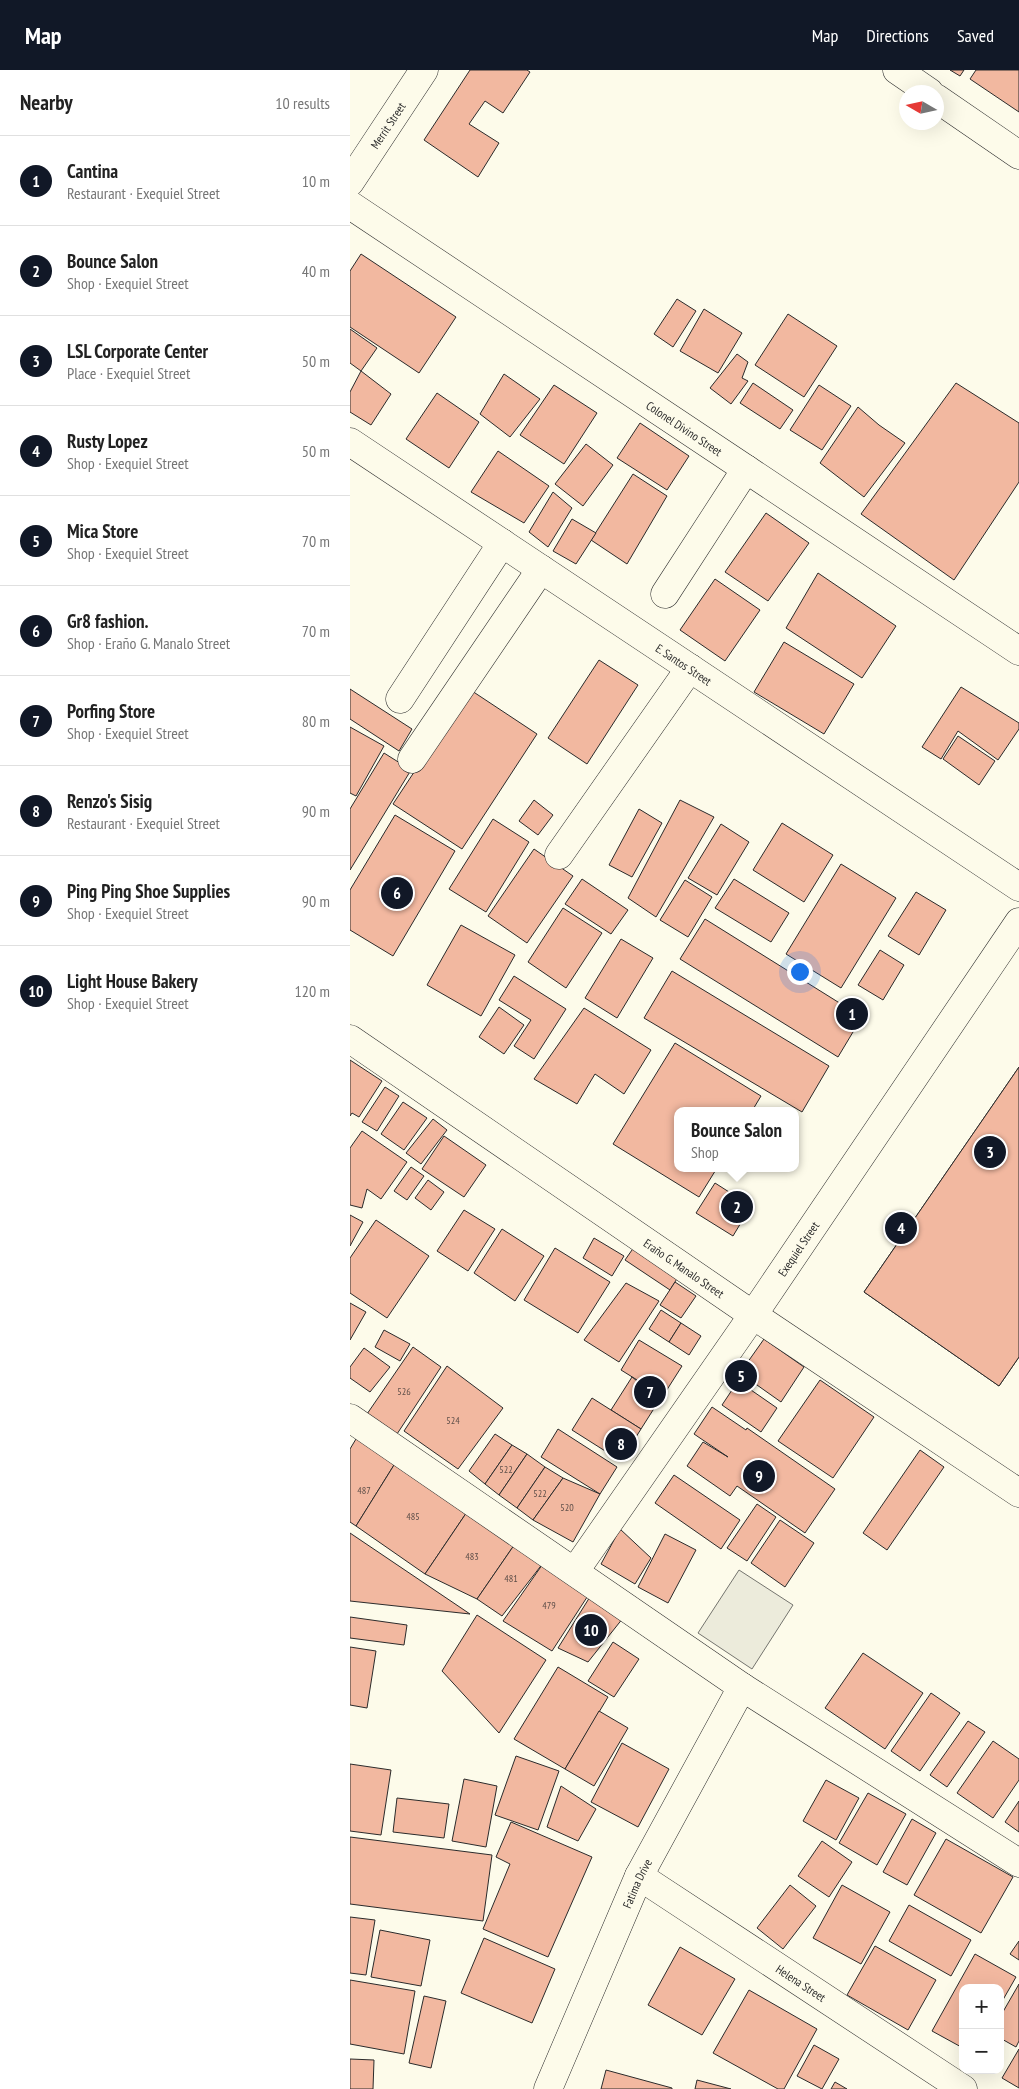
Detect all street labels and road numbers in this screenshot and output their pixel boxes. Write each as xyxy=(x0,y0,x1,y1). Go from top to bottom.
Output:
street label: Merrit Street xyxy=(367,99,409,151)
street label: Colonel Divino Street xyxy=(644,397,726,459)
street label: E. Santos Street xyxy=(653,640,715,688)
street label: Exequiel Street xyxy=(774,1218,822,1279)
street label: Eraño G. Manalo Street xyxy=(641,1235,728,1301)
street label: Fatima Drive xyxy=(619,1856,655,1910)
street label: Helena Street xyxy=(773,1961,829,2005)

